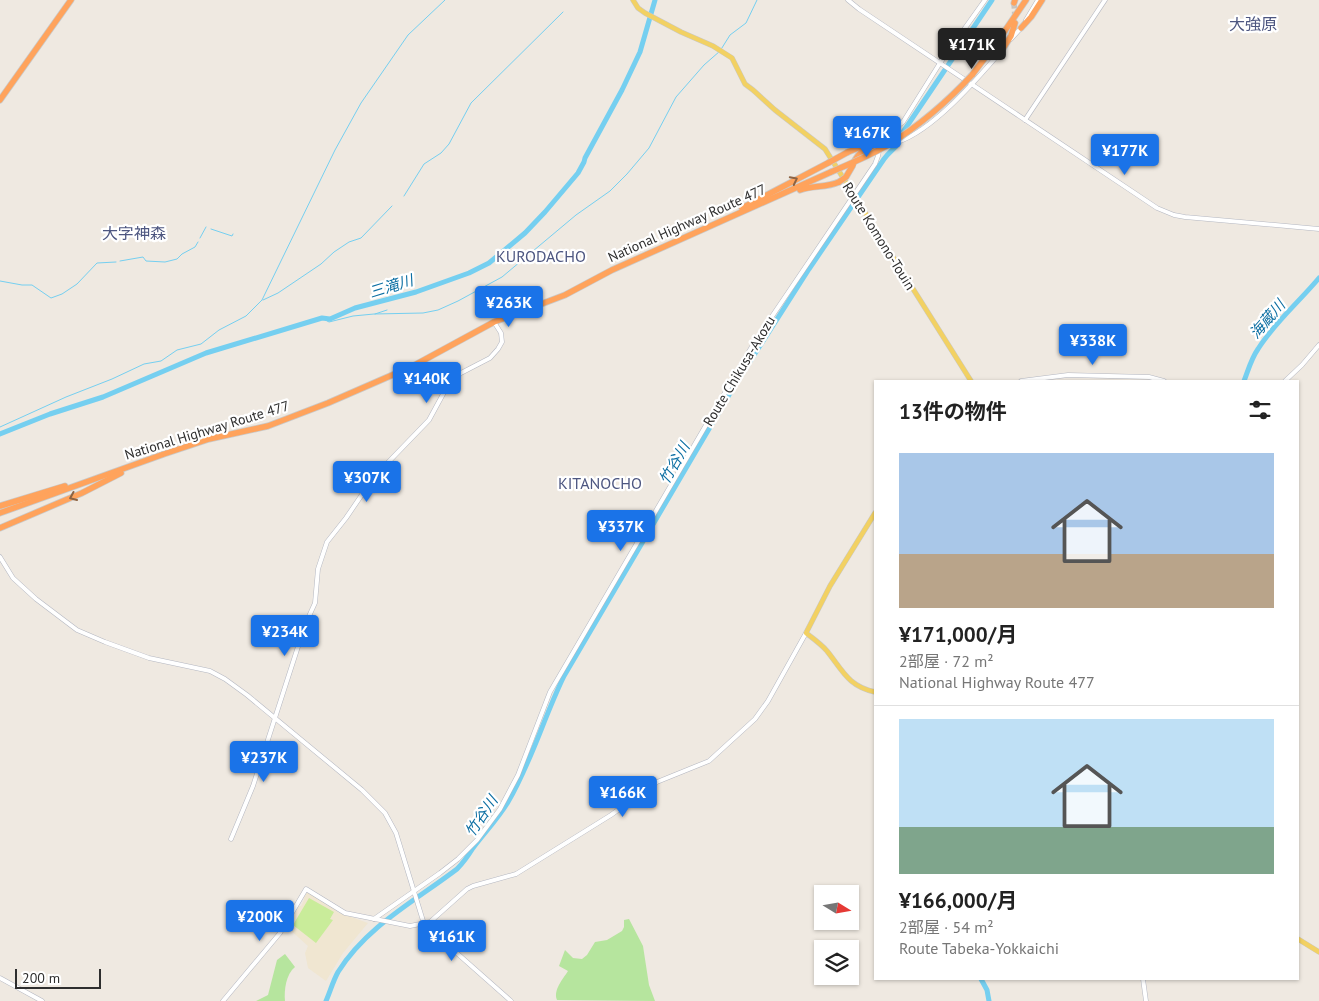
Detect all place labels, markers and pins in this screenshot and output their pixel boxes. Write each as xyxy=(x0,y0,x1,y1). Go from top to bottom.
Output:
pin: ¥171K xyxy=(937,28,1007,70)
pin: ¥167K xyxy=(832,116,902,158)
pin: ¥177K xyxy=(1090,134,1160,176)
pin: ¥263K xyxy=(474,286,544,328)
pin: ¥338K xyxy=(1058,324,1128,366)
pin: ¥140K xyxy=(392,362,462,404)
pin: ¥307K xyxy=(332,460,402,503)
pin: ¥337K xyxy=(586,510,656,552)
pin: ¥234K xyxy=(250,614,320,657)
pin: ¥237K xyxy=(229,740,299,783)
pin: ¥166K xyxy=(588,776,658,818)
pin: ¥200K xyxy=(225,900,295,942)
pin: ¥161K xyxy=(417,920,487,962)

